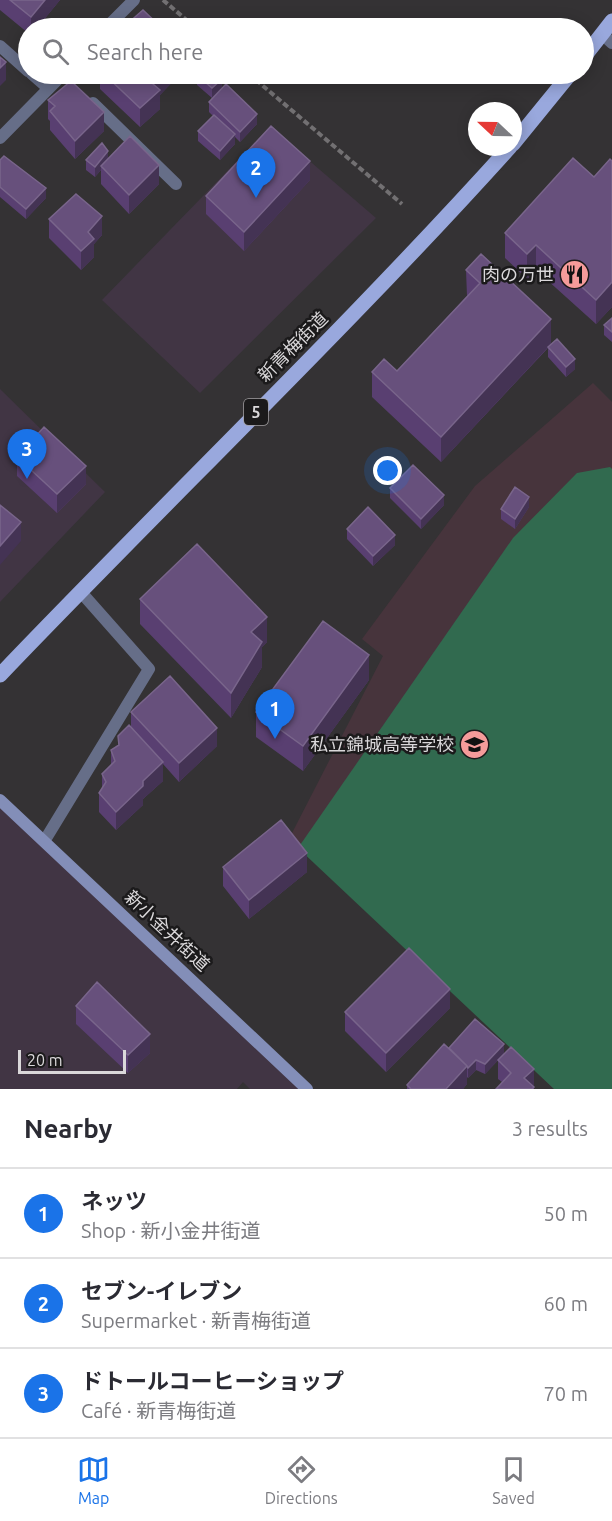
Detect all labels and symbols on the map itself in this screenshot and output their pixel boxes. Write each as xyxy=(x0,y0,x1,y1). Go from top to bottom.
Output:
north arrow xyxy=(468,102,522,156)
pin: 2 xyxy=(236,148,276,198)
restaurant icon: 肉の万世 xyxy=(559,259,591,291)
place label: 肉の万世 xyxy=(482,264,554,284)
street label: 新青梅街道 xyxy=(253,307,331,385)
road number: 5 xyxy=(244,399,268,425)
pin: 3 xyxy=(8,430,46,479)
your location xyxy=(373,456,402,485)
pin: 1 xyxy=(256,690,294,739)
school or university icon: 私立錦城高等学校 xyxy=(459,729,491,761)
place label: 私立錦城高等学校 xyxy=(310,734,454,754)
street label: 新小金井街道 xyxy=(121,886,214,974)
scale bar xyxy=(18,1047,126,1074)

